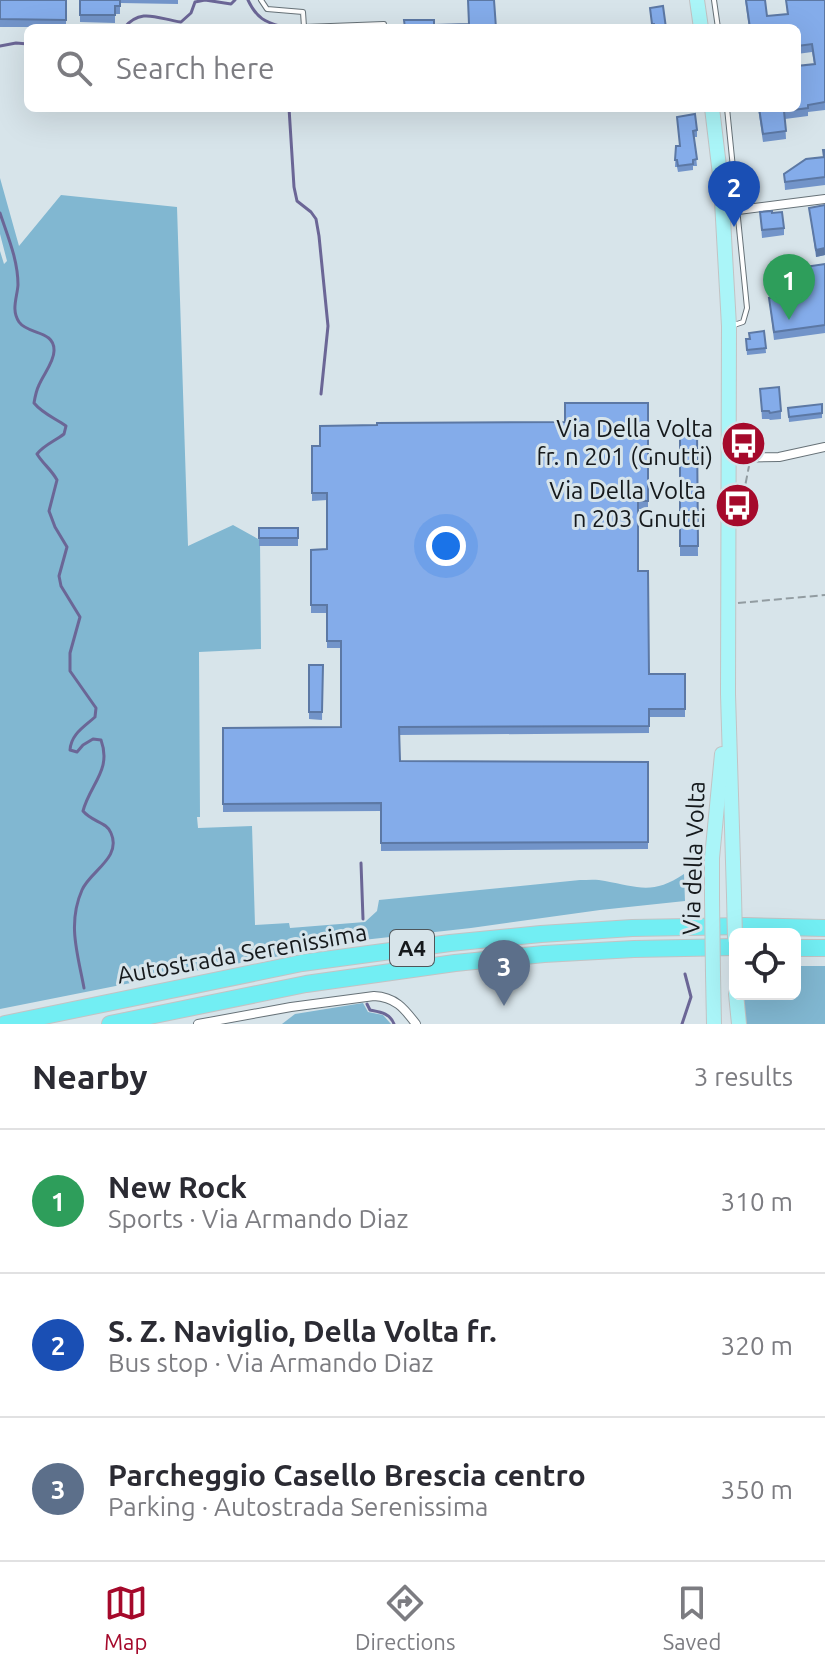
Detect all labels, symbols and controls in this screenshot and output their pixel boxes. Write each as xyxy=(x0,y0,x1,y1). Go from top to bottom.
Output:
search box xyxy=(24,24,801,112)
icon: search xyxy=(52,46,96,90)
text: Search here xyxy=(116,51,275,85)
pin: 2 xyxy=(708,161,760,227)
pin: 1 xyxy=(763,254,815,320)
place label: Via Della Volta fr. n 201 (Gnutti) xyxy=(536,415,713,470)
bus stop icon: Via Della Volta fr. n 201 (Gnutti) xyxy=(720,419,768,467)
place label: Via Della Volta n 203 Gnutti xyxy=(549,477,706,532)
bus stop icon: Via Della Volta n 203 Gnutti xyxy=(713,481,761,529)
your location xyxy=(426,526,466,566)
street label: Via della Volta xyxy=(677,781,710,935)
street label: Autostrada Serenissima xyxy=(115,918,369,989)
map controls xyxy=(729,928,801,1000)
button: locate xyxy=(729,928,801,1000)
road number: A4 xyxy=(390,930,434,966)
pin: 3 xyxy=(478,940,530,1006)
text: Nearby xyxy=(32,1057,147,1095)
text: 3 results xyxy=(694,1062,793,1091)
text: New Rock xyxy=(108,1170,247,1204)
text: 1 xyxy=(51,1187,65,1216)
text: 310 m xyxy=(721,1187,793,1216)
text: Sports · Via Armando Diaz xyxy=(108,1204,408,1233)
text: S. Z. Naviglio, Della Volta fr. xyxy=(108,1314,497,1348)
text: 2 xyxy=(51,1331,65,1360)
text: 320 m xyxy=(721,1331,793,1360)
text: Bus stop · Via Armando Diaz xyxy=(108,1348,434,1377)
text: Parcheggio Casello Brescia centro xyxy=(108,1458,586,1492)
text: 3 xyxy=(51,1475,65,1504)
text: 350 m xyxy=(721,1475,793,1504)
text: Parking · Autostrada Serenissima xyxy=(108,1492,488,1521)
tab: Map xyxy=(104,1581,148,1654)
tab: Directions xyxy=(355,1581,455,1654)
tab: Saved xyxy=(663,1581,721,1654)

